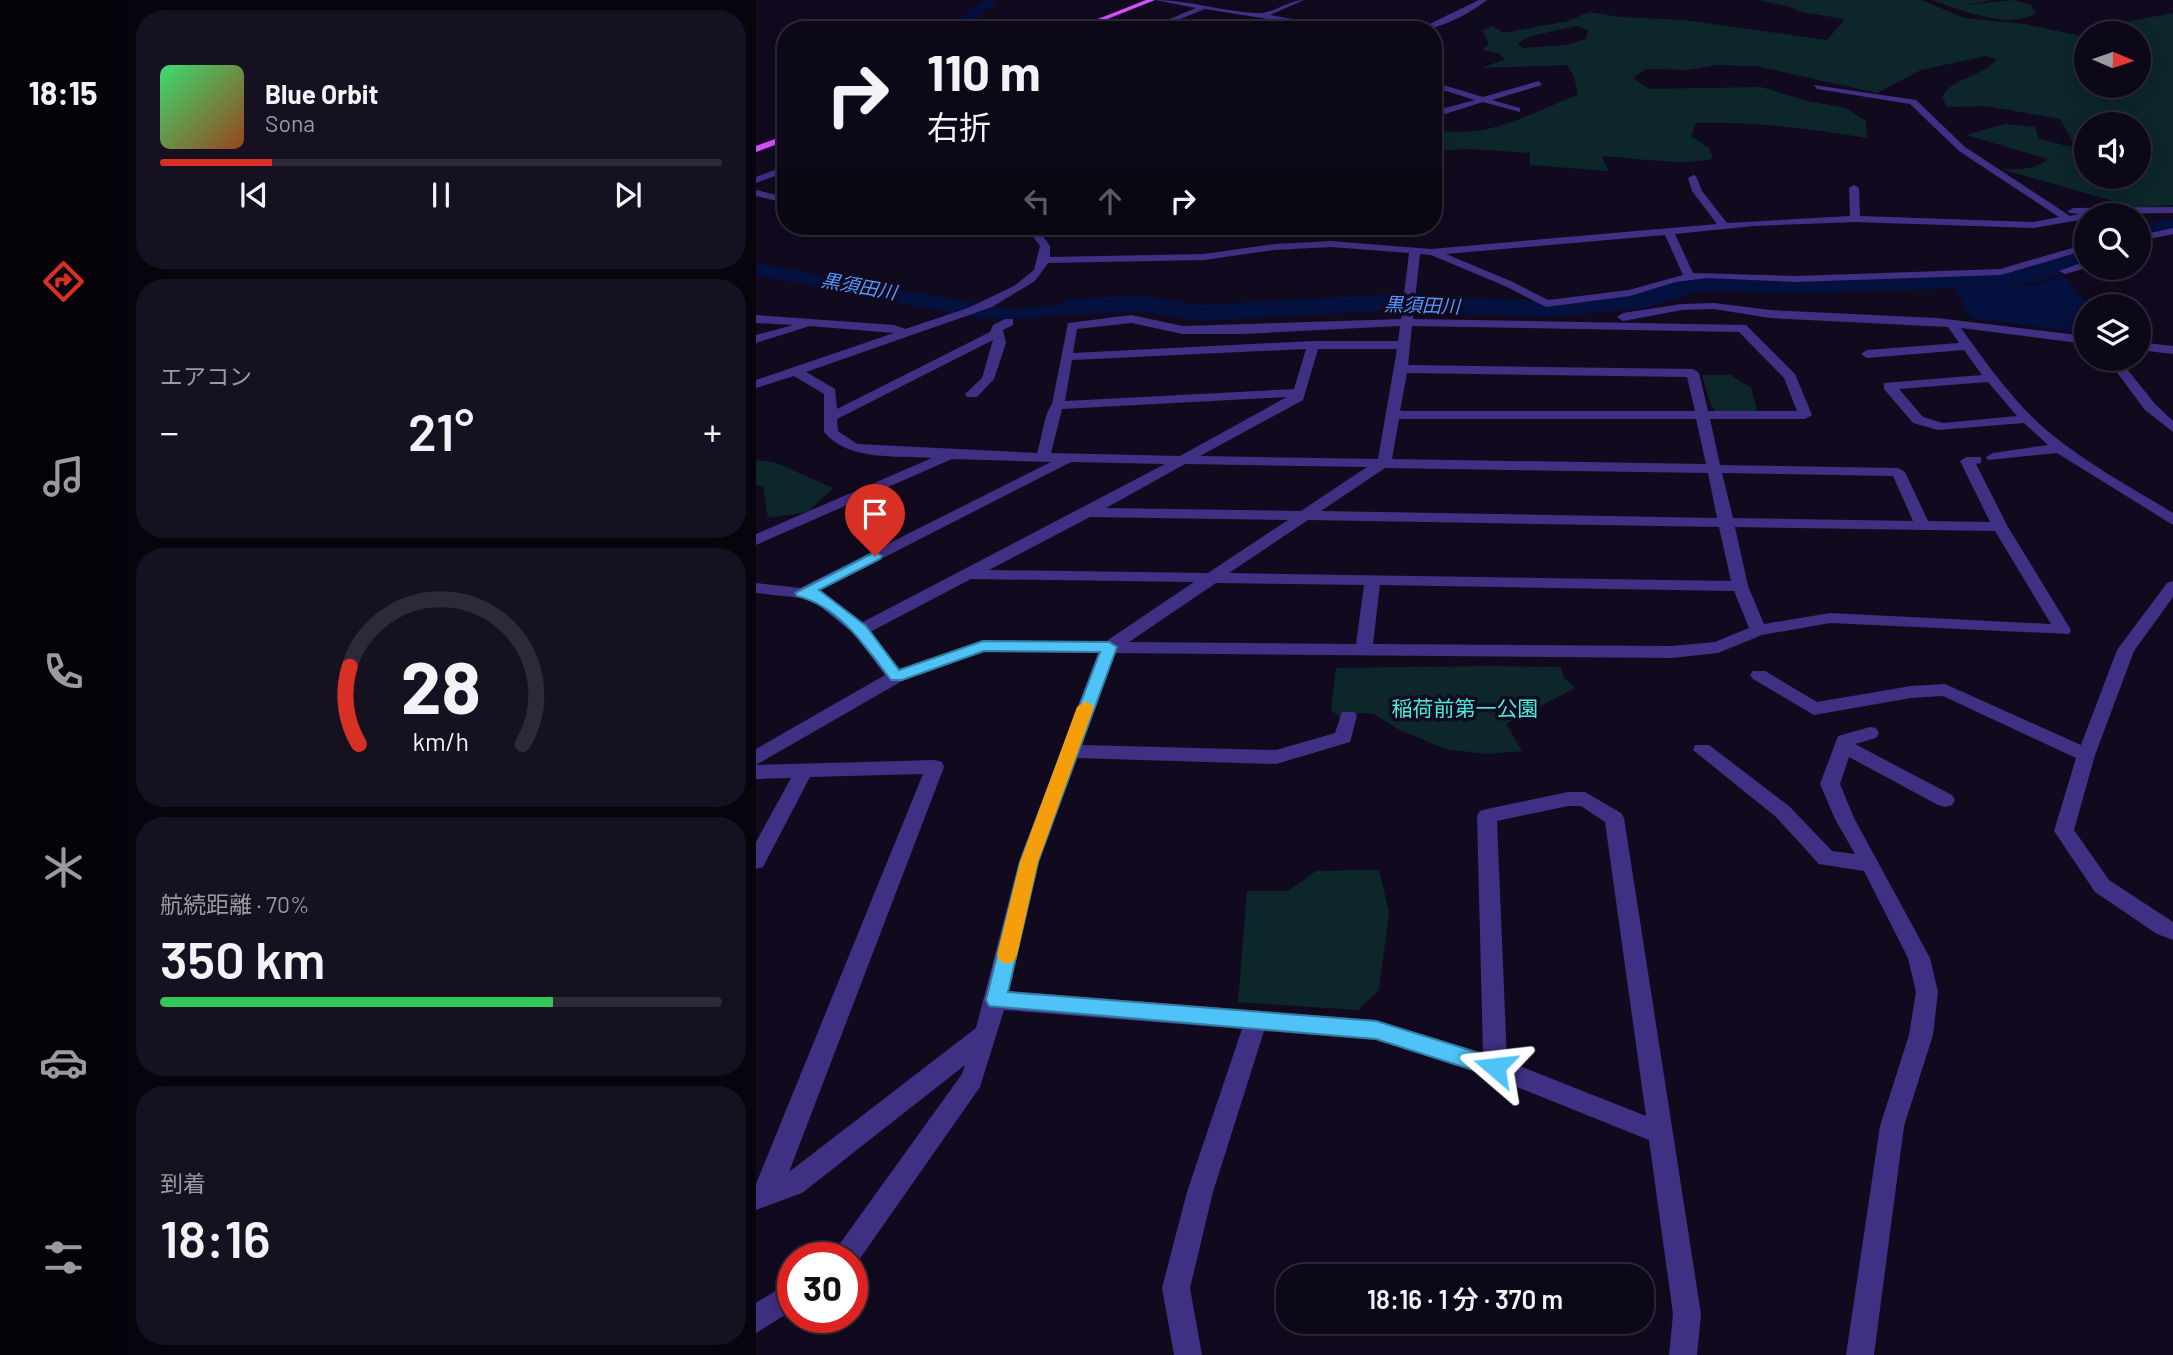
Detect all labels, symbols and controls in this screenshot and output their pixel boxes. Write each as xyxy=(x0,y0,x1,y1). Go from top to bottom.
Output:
north arrow xyxy=(2074,21,2151,98)
map controls xyxy=(2074,21,2151,371)
text: 110 m xyxy=(927,42,1041,101)
icon: right xyxy=(812,49,903,140)
text: 18:15 xyxy=(29,73,97,111)
text: Blue Orbit xyxy=(265,78,378,109)
text: 右折 xyxy=(927,107,991,145)
text: Sona xyxy=(265,109,315,137)
button: sound xyxy=(2074,112,2151,189)
icon: previous xyxy=(235,176,273,214)
icon: pause xyxy=(422,176,460,214)
icon: next xyxy=(609,176,647,214)
icon: left xyxy=(1018,182,1056,220)
icon: ahead xyxy=(1091,182,1129,220)
icon: right xyxy=(1164,182,1202,220)
button: search xyxy=(2074,203,2151,280)
icon: directions xyxy=(39,257,88,306)
water label: 黒須田川 xyxy=(820,268,900,304)
water label: 黒須田川 xyxy=(1384,292,1462,317)
button: layers xyxy=(2074,294,2151,371)
text: エアコン xyxy=(160,362,252,390)
text: 21° xyxy=(408,399,474,461)
text: − xyxy=(160,408,179,454)
text: + xyxy=(703,408,722,454)
icon: music xyxy=(39,452,88,501)
pin xyxy=(845,484,905,556)
icon: arrive xyxy=(856,495,894,533)
text: 28 xyxy=(401,641,481,729)
icon: phone xyxy=(39,647,88,696)
park label: 稲荷前第一公園 xyxy=(1392,695,1539,720)
text: km/h xyxy=(413,725,469,755)
icon: climate xyxy=(39,843,88,892)
text: 航続距離 · 70% xyxy=(160,890,309,918)
text: 350 km xyxy=(160,927,325,989)
position arrow xyxy=(1458,1030,1532,1104)
icon: car xyxy=(39,1038,88,1087)
text: 到着 xyxy=(160,1169,206,1197)
text: 18:16 xyxy=(160,1206,270,1268)
icon: filters xyxy=(39,1233,88,1282)
speed limit sign: 30 xyxy=(777,1242,868,1333)
text: 18:16 · 1 分 · 370 m xyxy=(1367,1283,1563,1314)

